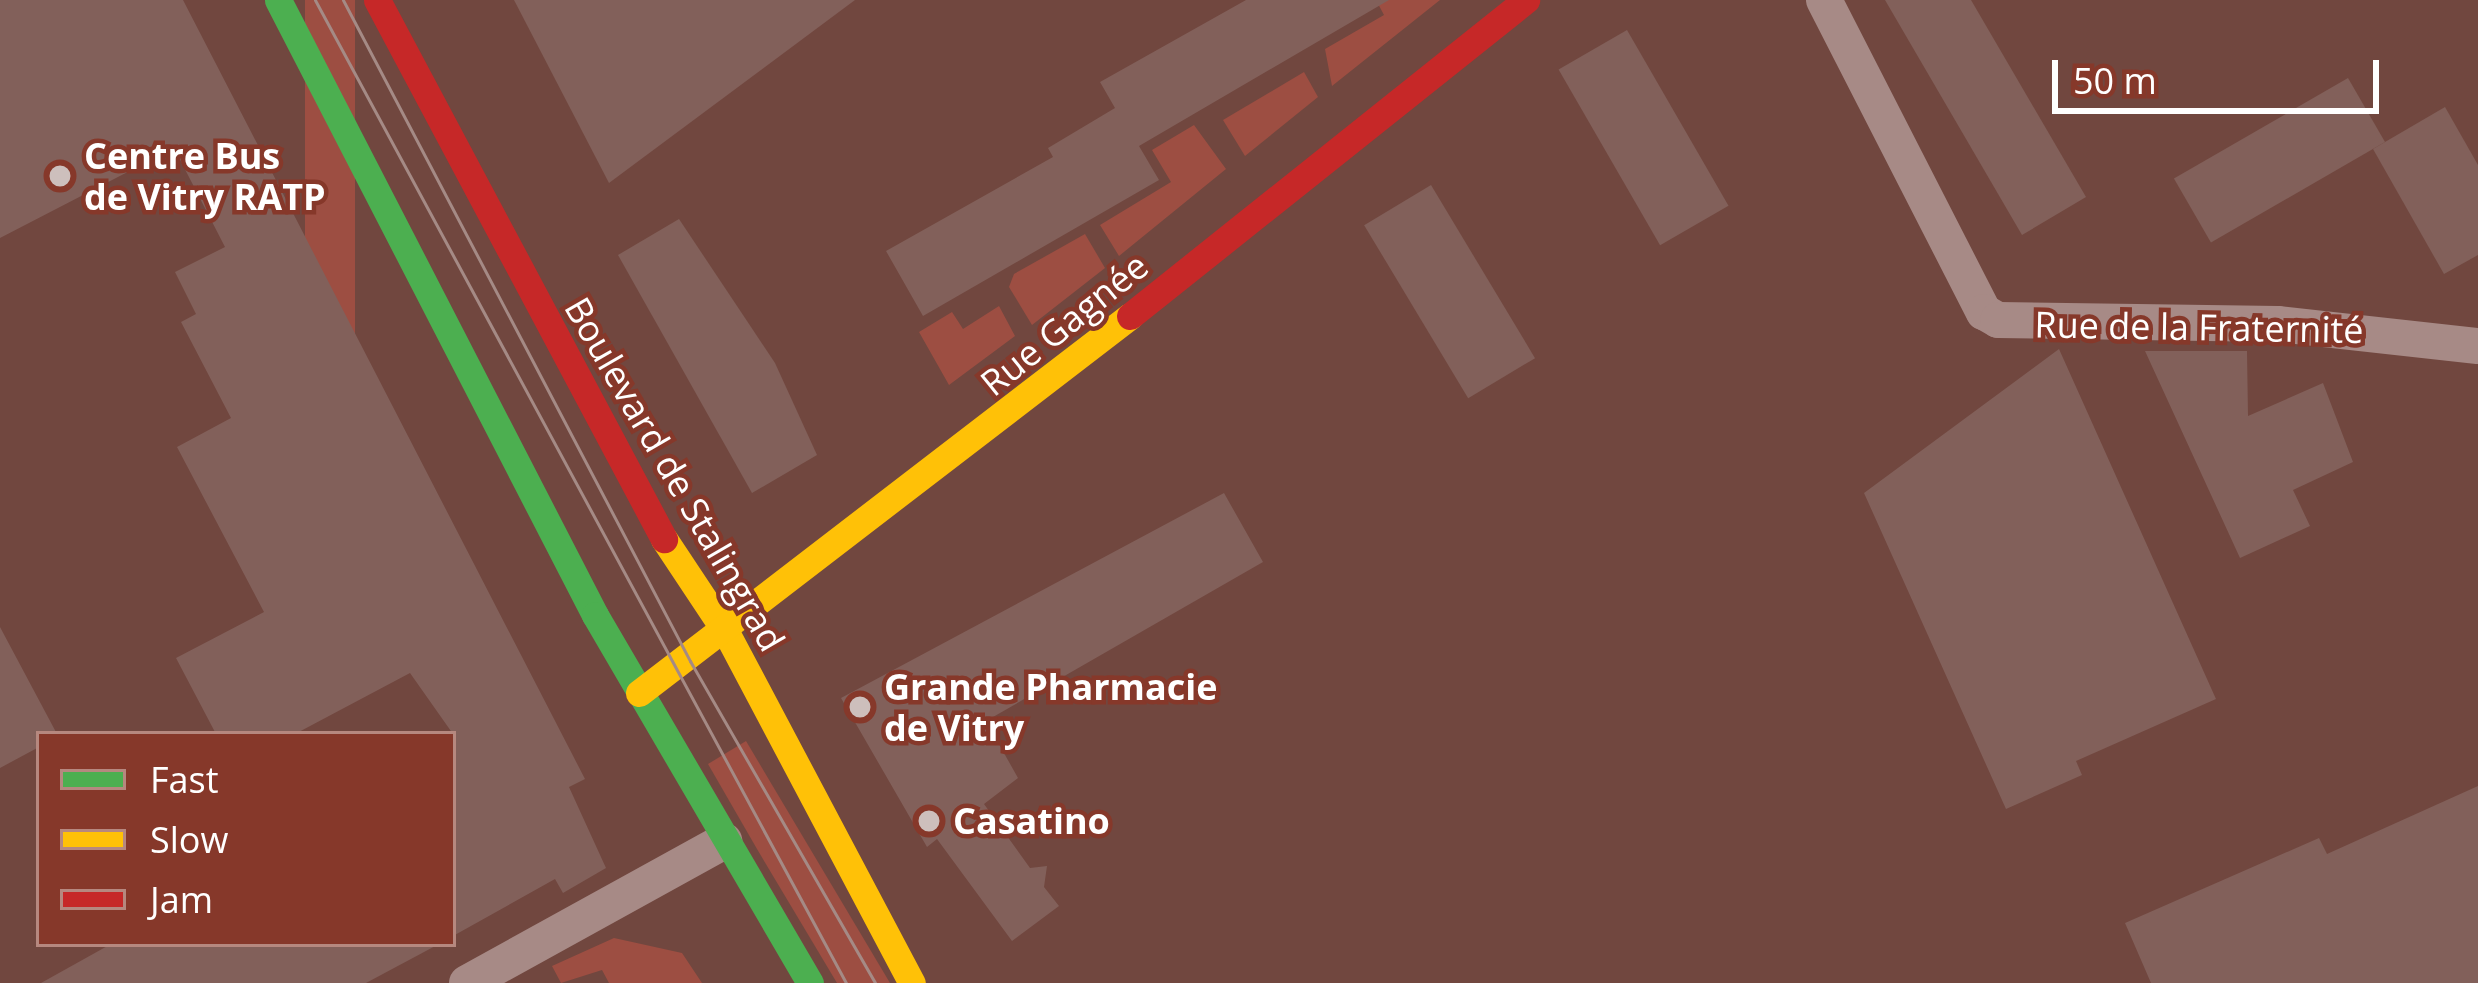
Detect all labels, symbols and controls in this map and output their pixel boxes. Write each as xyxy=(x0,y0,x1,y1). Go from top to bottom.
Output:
scale bar xyxy=(2058,36,2385,110)
text: 50 m xyxy=(2073,56,2157,105)
place label: Centre Bus de Vitry RATP xyxy=(84,133,326,218)
marker: Centre Bus de Vitry RATP xyxy=(47,163,73,189)
street label: Rue Gagnée xyxy=(972,244,1156,404)
street label: Boulevard de Stalingrad xyxy=(556,290,794,658)
street label: Rue de la Fraternité xyxy=(2034,303,2364,351)
place label: Grande Pharmacie de Vitry xyxy=(884,664,1217,749)
marker: Grande Pharmacie de Vitry xyxy=(847,694,873,720)
legend xyxy=(36,731,456,947)
text: Fast xyxy=(150,755,219,804)
place label: Casatino xyxy=(953,799,1110,843)
marker: Casatino xyxy=(916,808,942,834)
text: Slow xyxy=(150,815,228,864)
text: Jam xyxy=(150,875,213,924)

